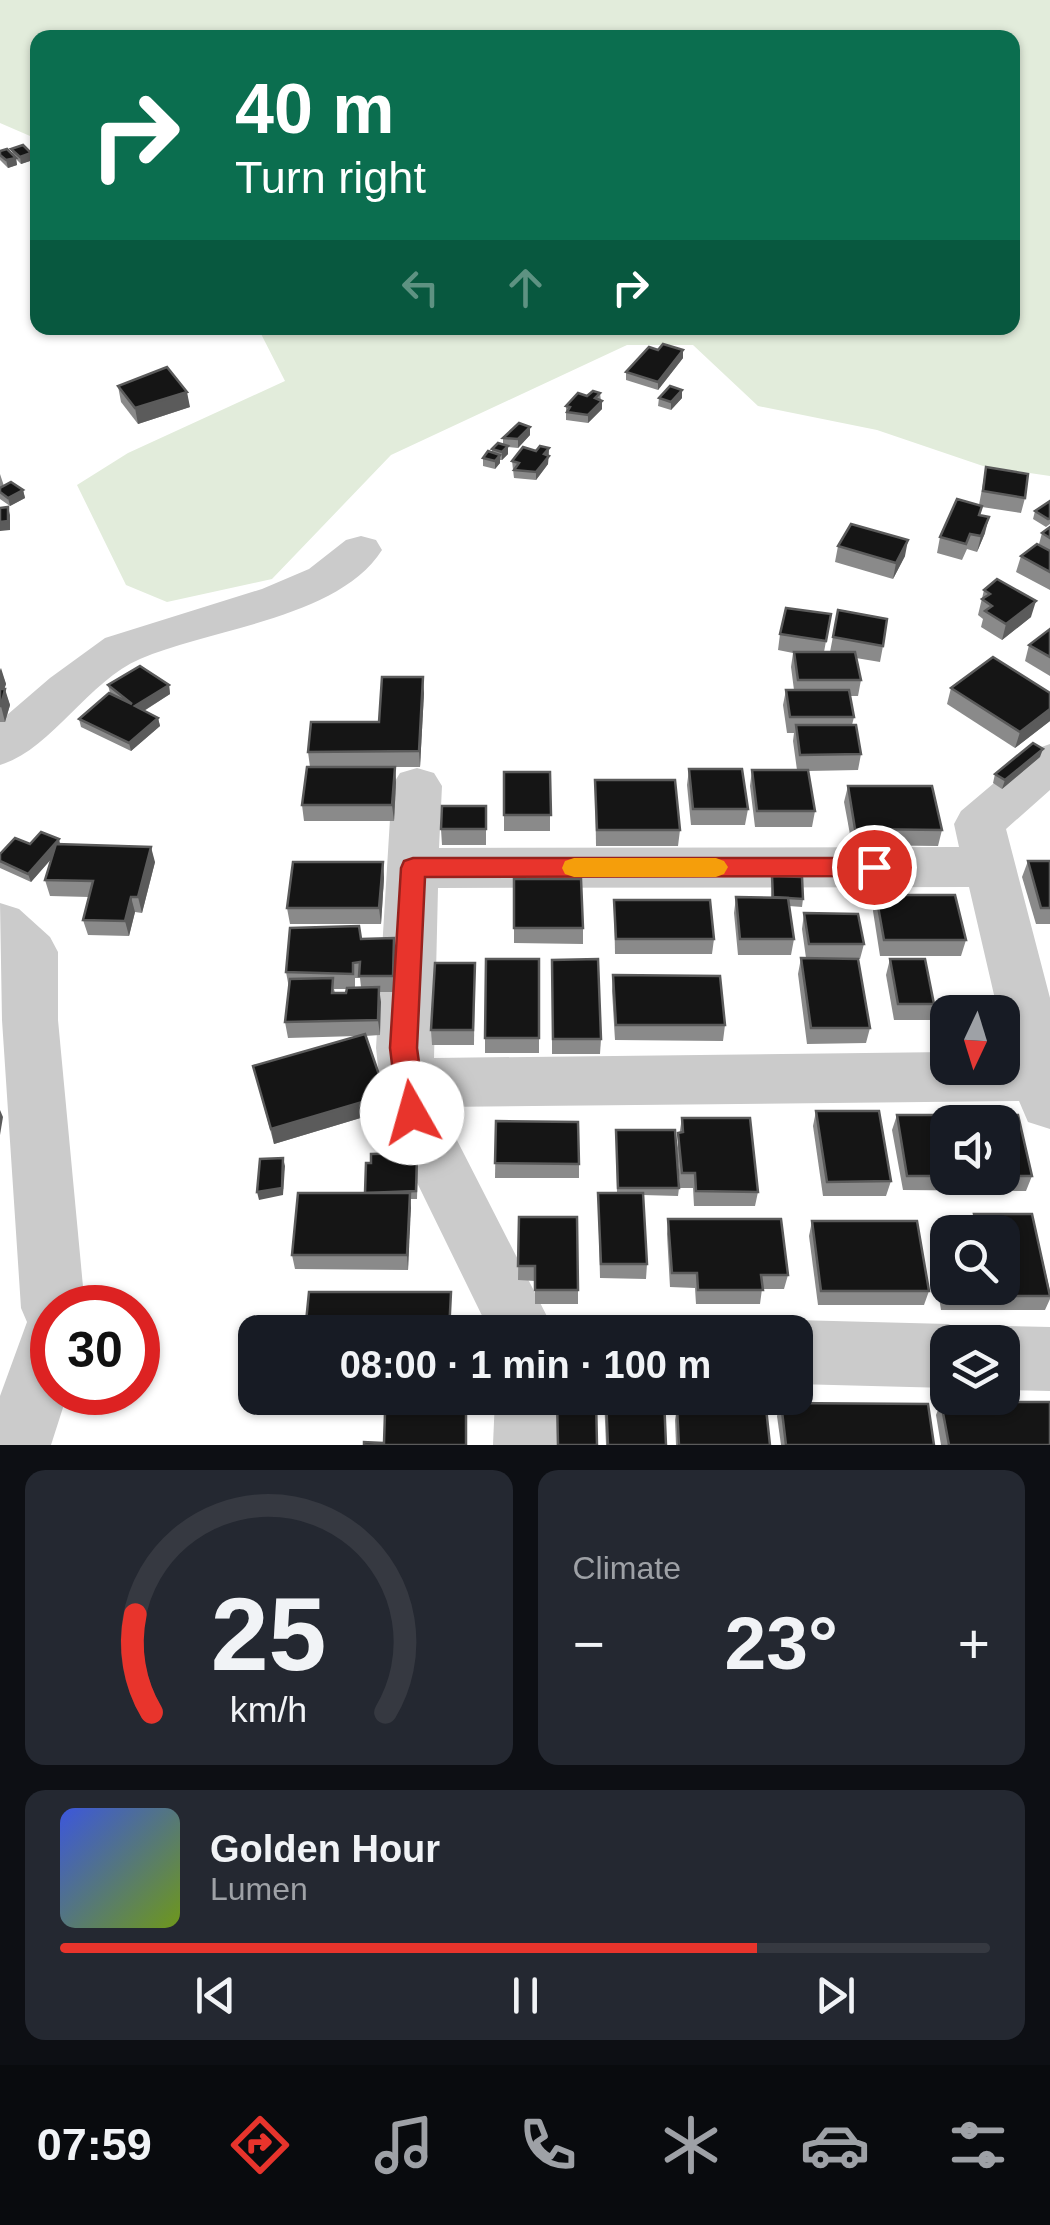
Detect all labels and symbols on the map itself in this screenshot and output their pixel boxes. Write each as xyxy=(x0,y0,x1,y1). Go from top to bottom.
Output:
pin xyxy=(832,825,917,910)
north arrow xyxy=(930,995,1020,1085)
position arrow xyxy=(360,1061,464,1165)
speed limit sign: 30 xyxy=(30,1285,160,1415)

